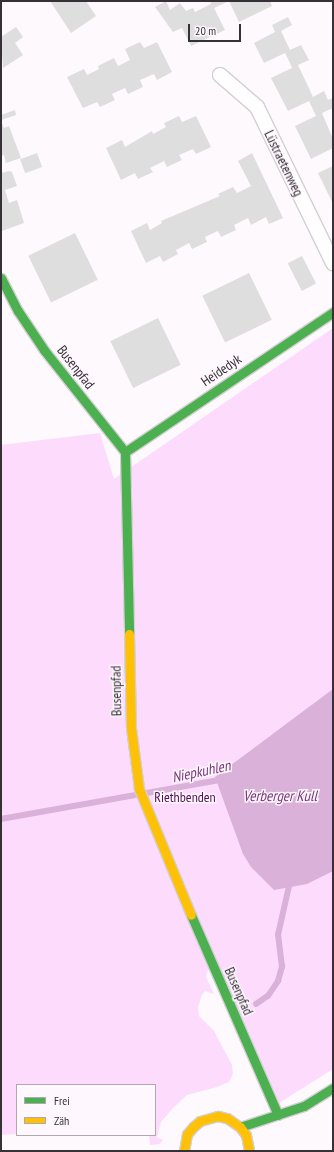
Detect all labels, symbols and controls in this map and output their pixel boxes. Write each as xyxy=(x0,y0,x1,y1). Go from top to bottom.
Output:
scale bar xyxy=(190,16,243,42)
text: 20 m xyxy=(195,23,216,38)
street label: Lüstraetenweg xyxy=(261,127,307,199)
street label: Busenpfad xyxy=(54,342,98,392)
street label: Heidedyk xyxy=(198,350,244,390)
street label: Busenpfad xyxy=(107,666,125,716)
water label: Niepkuhlen xyxy=(170,756,232,786)
water label: Verberger Kull xyxy=(243,787,317,805)
park label: Riethbenden xyxy=(154,789,216,805)
street label: Busenpfad xyxy=(221,964,257,1018)
legend xyxy=(16,1084,156,1136)
text: Frei xyxy=(54,1093,70,1108)
text: Zäh xyxy=(54,1113,69,1128)

